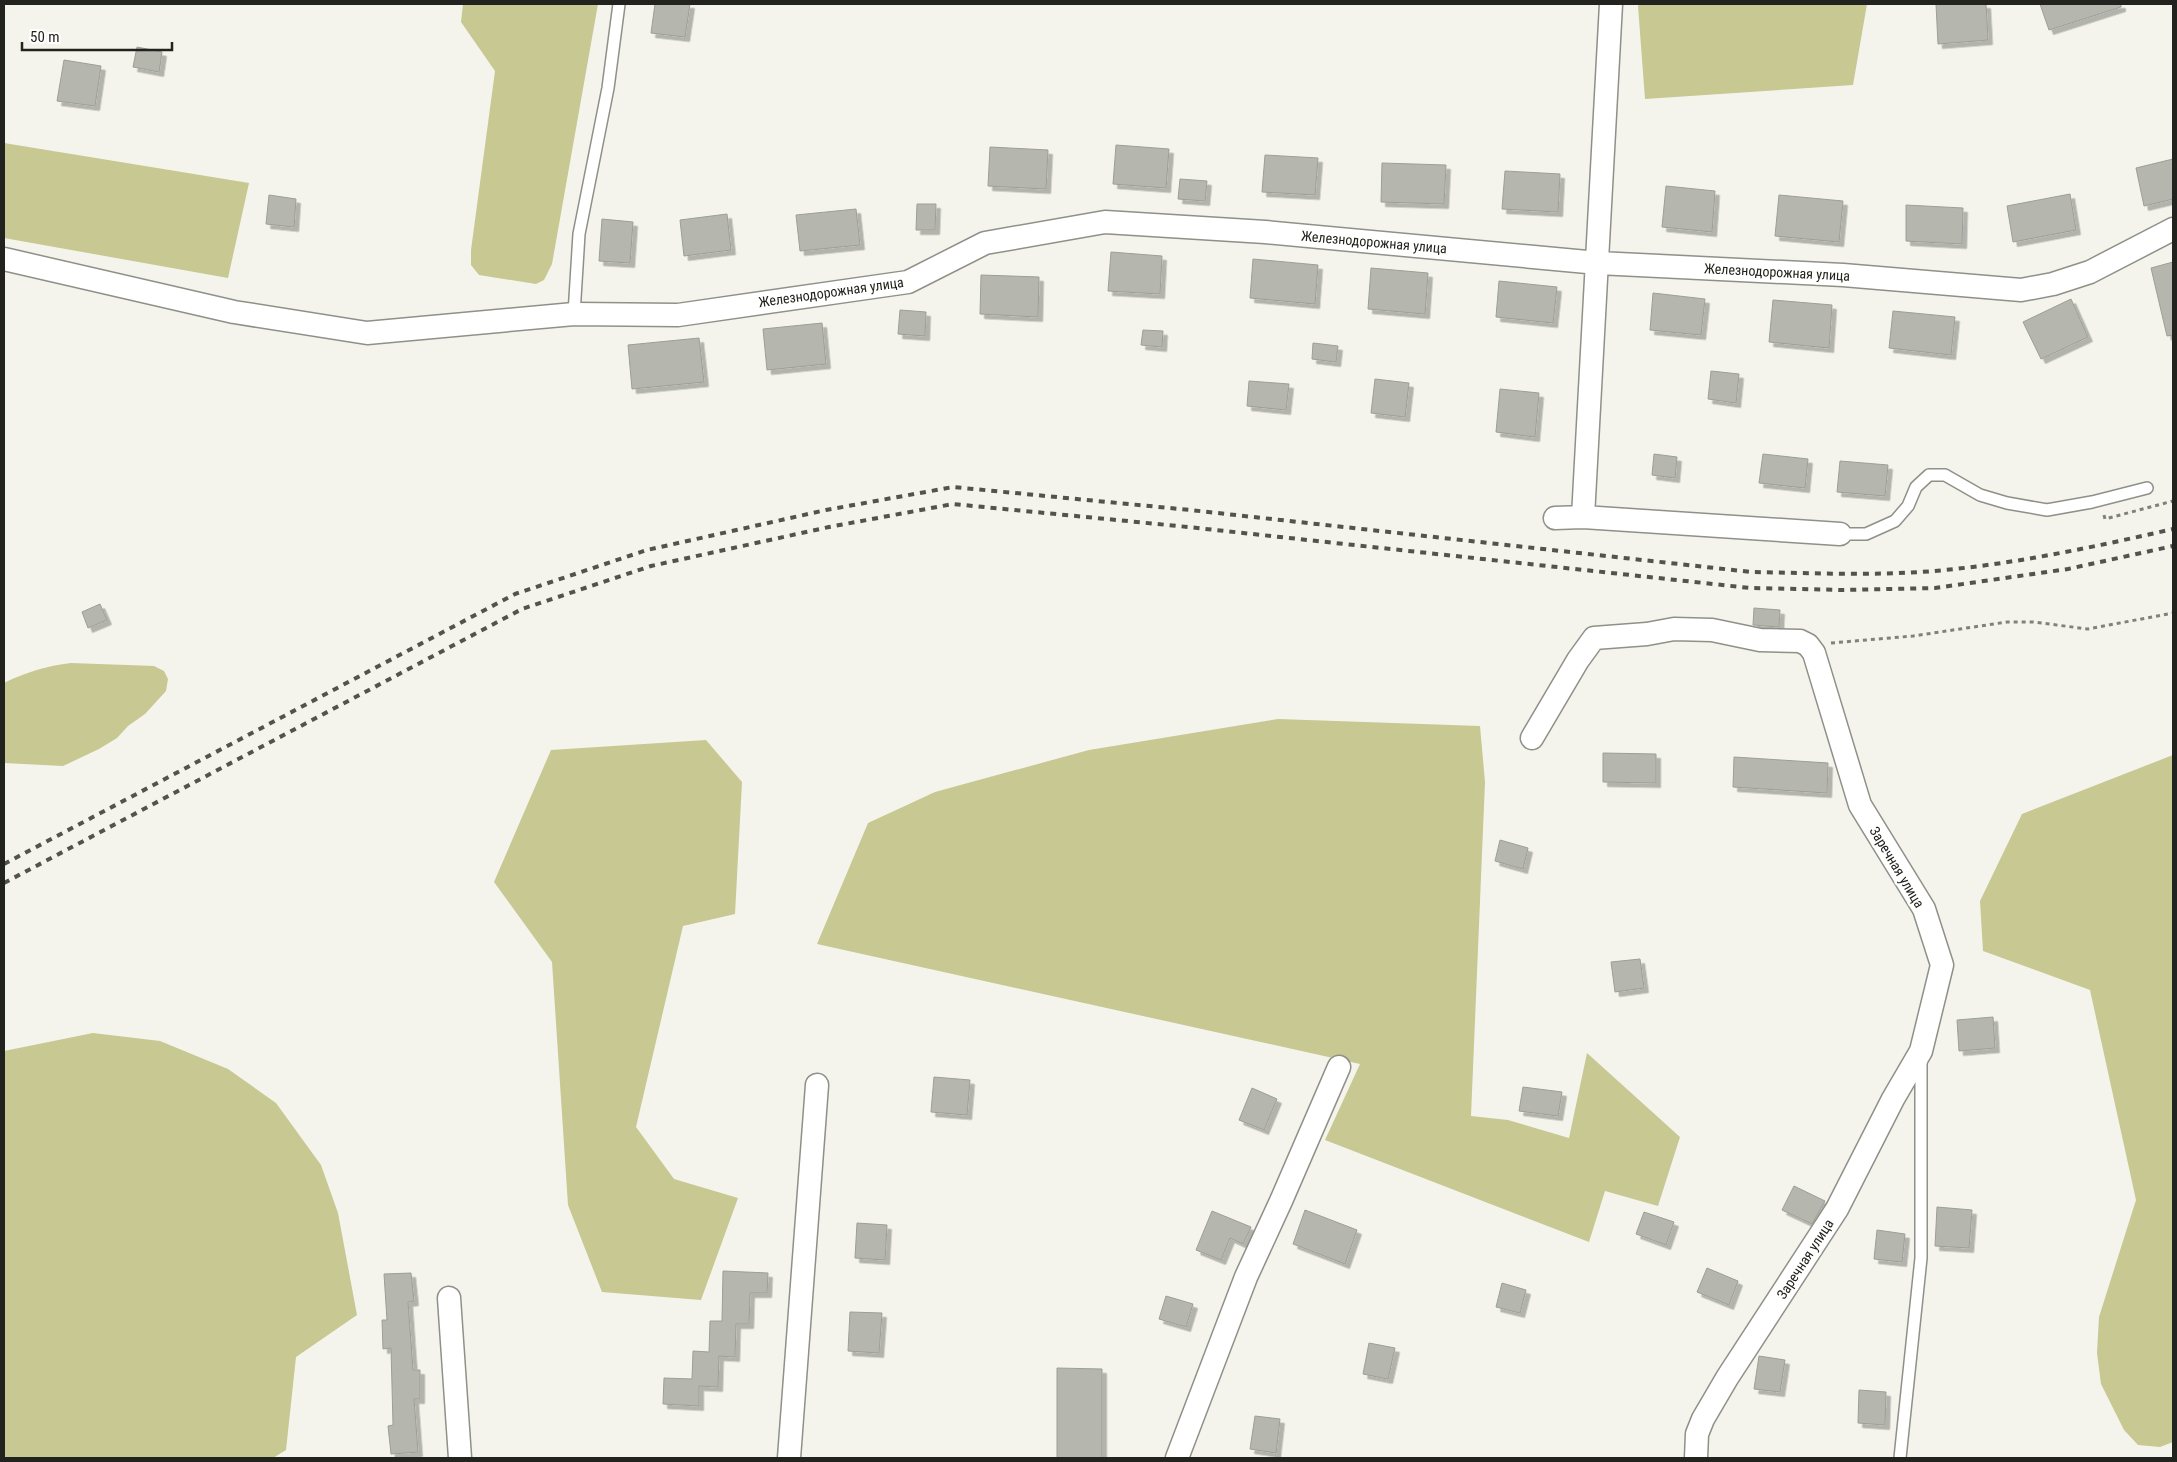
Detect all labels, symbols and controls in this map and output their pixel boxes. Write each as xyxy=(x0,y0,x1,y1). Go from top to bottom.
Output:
scale bar xyxy=(22,20,172,52)
text: 50 m xyxy=(30,28,60,46)
street label: Железнодорожная улица xyxy=(1300,228,1448,256)
street label: Железнодорожная улица xyxy=(1704,260,1850,284)
street label: Железнодорожная улица xyxy=(757,274,905,310)
street label: Заречная улица xyxy=(1866,824,1928,910)
street label: Заречная улица xyxy=(1773,1216,1837,1302)

